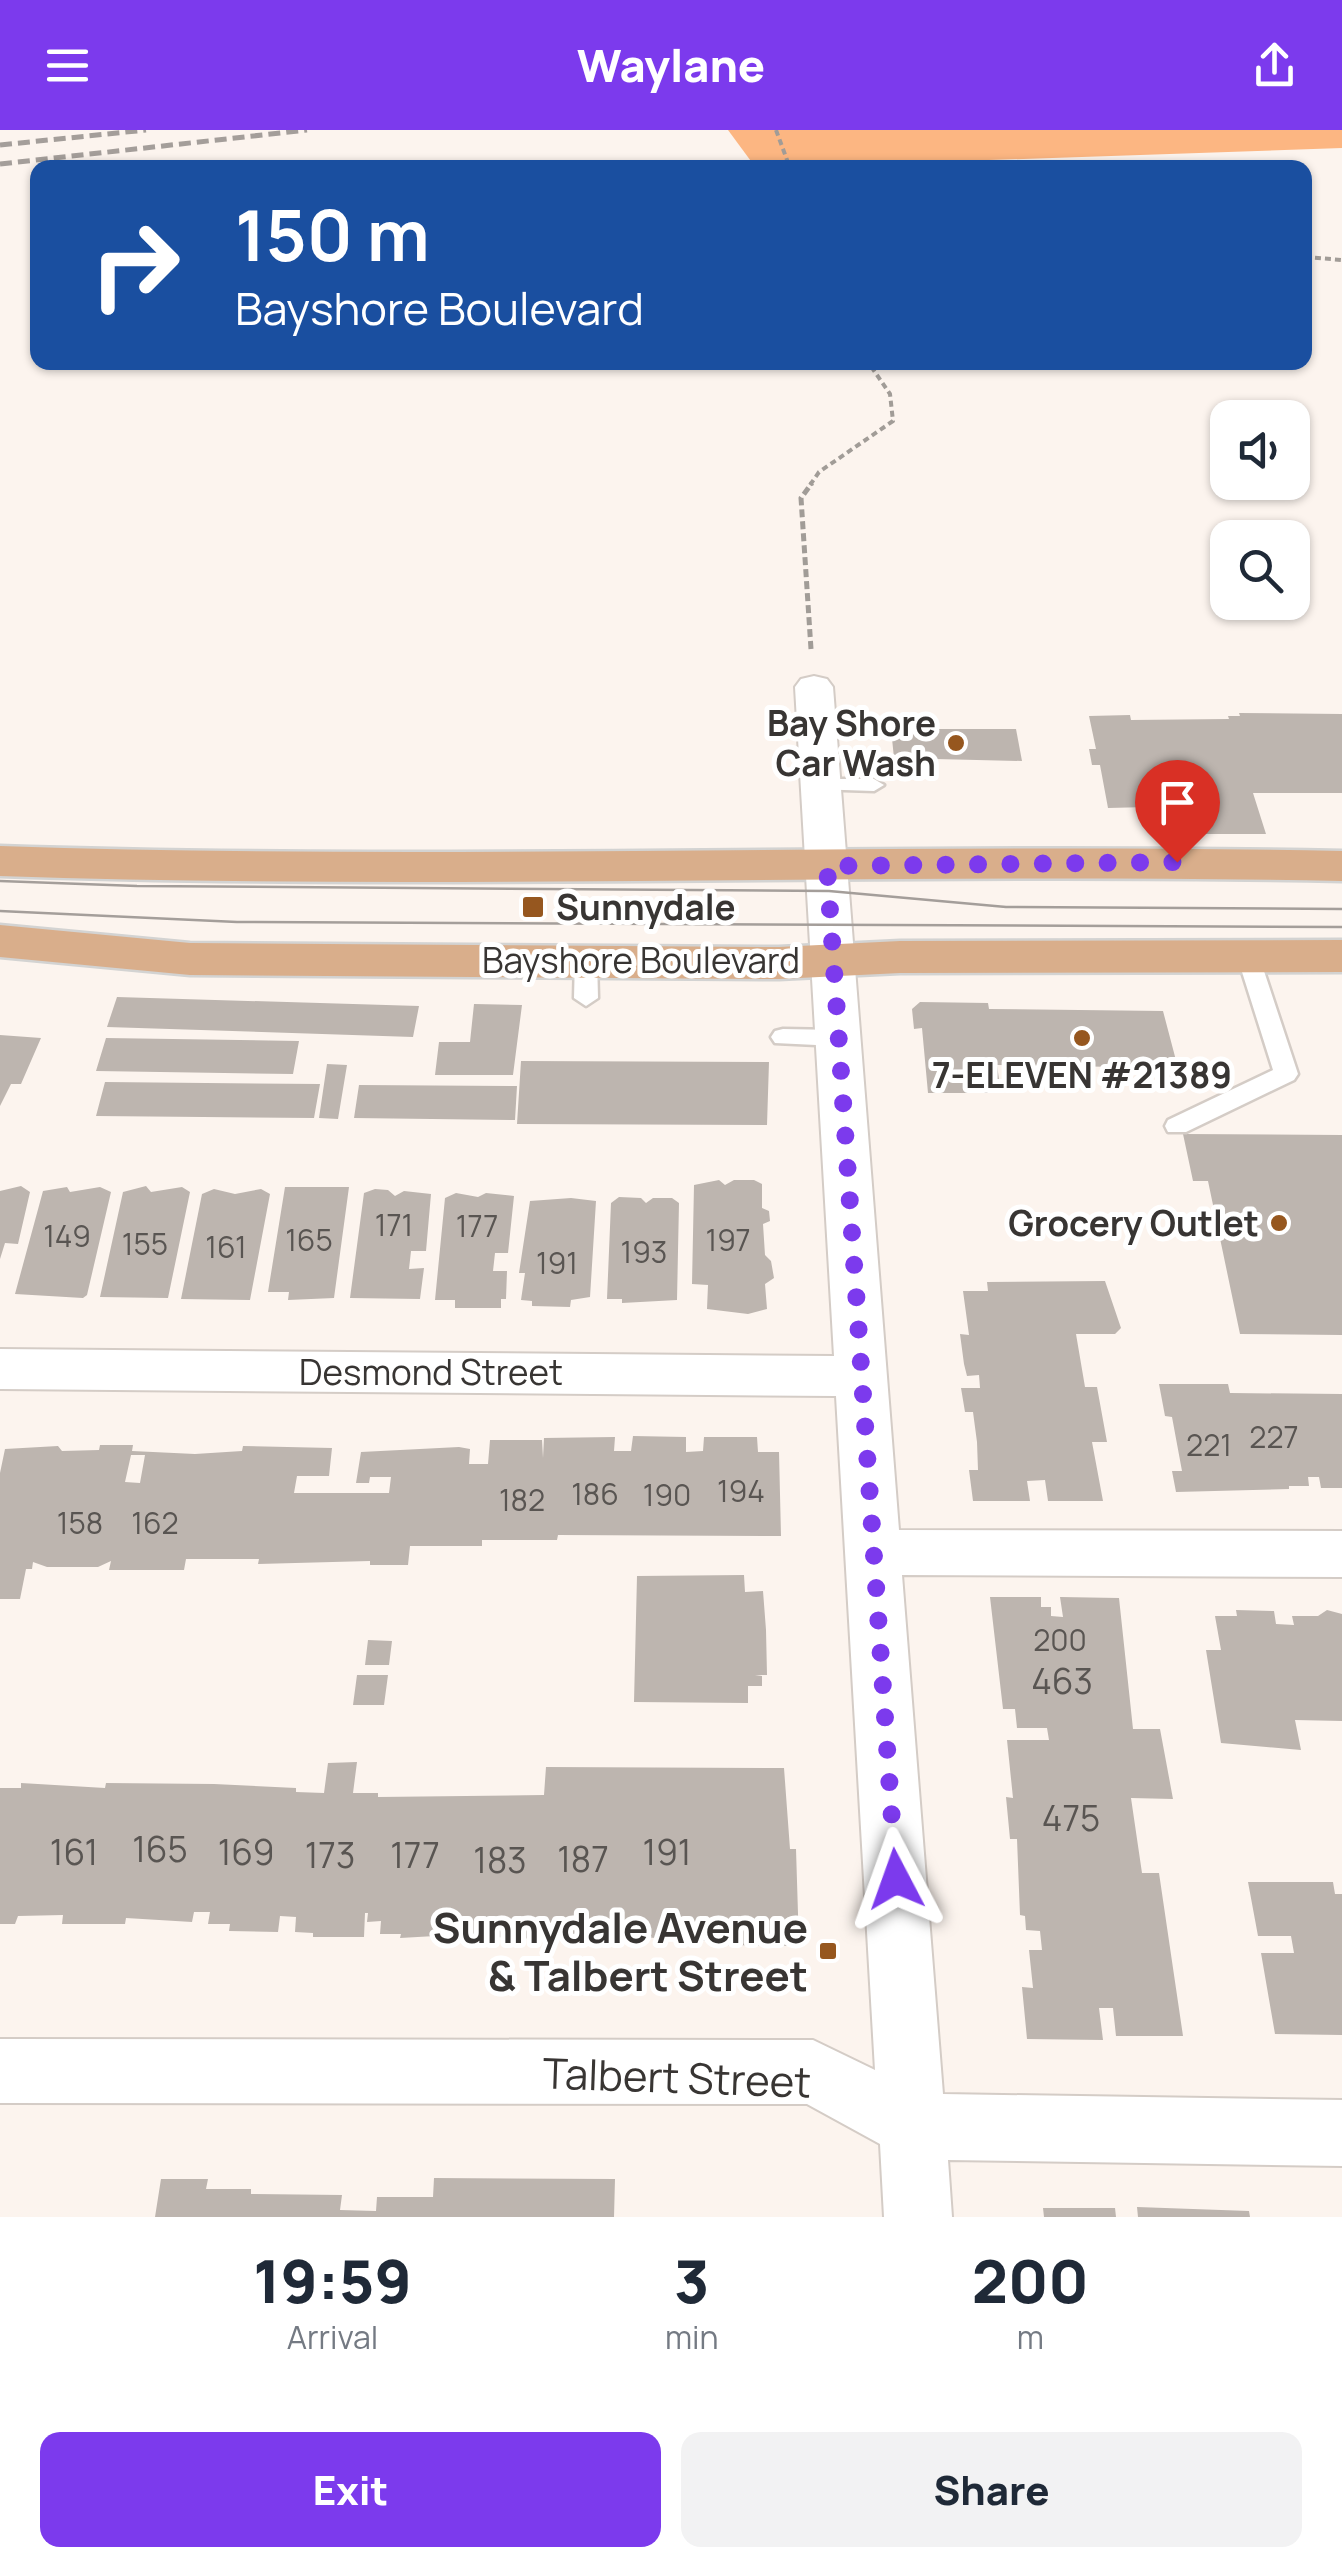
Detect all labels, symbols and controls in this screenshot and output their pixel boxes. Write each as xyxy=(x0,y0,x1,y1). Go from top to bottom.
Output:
text: Waylane xyxy=(577,34,765,96)
icon: menu xyxy=(40,38,95,93)
icon: share xyxy=(1247,38,1302,93)
text: 150 m xyxy=(235,186,430,282)
icon: right xyxy=(70,200,200,330)
text: Bayshore Boulevard xyxy=(235,277,644,339)
map controls xyxy=(1210,400,1310,620)
button: sound xyxy=(1210,400,1310,500)
button: search xyxy=(1210,520,1310,620)
place label: Bay Shore Car Wash xyxy=(767,699,936,787)
marker: Bay Shore Car Wash xyxy=(945,732,967,754)
pin xyxy=(1135,760,1220,863)
icon: arrive xyxy=(1150,775,1205,830)
place label: Sunnydale xyxy=(556,883,736,931)
marker: Sunnydale xyxy=(520,894,546,920)
street label: Bayshore Boulevard xyxy=(482,936,800,984)
marker: 7-ELEVEN #21389 xyxy=(1071,1027,1093,1049)
place label: 7-ELEVEN #21389 xyxy=(932,1051,1232,1099)
place label: Grocery Outlet xyxy=(1008,1199,1259,1247)
house number: 171 xyxy=(375,1204,413,1245)
house number: 177 xyxy=(456,1205,498,1246)
marker: Grocery Outlet xyxy=(1268,1212,1290,1234)
house number: 149 xyxy=(43,1215,91,1256)
house number: 165 xyxy=(285,1219,333,1260)
house number: 197 xyxy=(706,1219,750,1260)
house number: 155 xyxy=(122,1223,168,1264)
house number: 161 xyxy=(205,1226,247,1267)
house number: 193 xyxy=(621,1231,667,1272)
house number: 191 xyxy=(536,1242,578,1283)
street label: Desmond Street xyxy=(299,1348,563,1396)
house number: 227 xyxy=(1249,1416,1299,1457)
house number: 221 xyxy=(1186,1424,1232,1465)
house number: 194 xyxy=(717,1470,765,1511)
house number: 186 xyxy=(571,1473,619,1514)
house number: 190 xyxy=(643,1474,691,1515)
house number: 182 xyxy=(499,1479,545,1520)
house number: 158 xyxy=(57,1502,103,1543)
house number: 162 xyxy=(131,1502,179,1543)
house number: 200 xyxy=(1033,1619,1087,1660)
house number: 463 xyxy=(1031,1657,1093,1705)
house number: 475 xyxy=(1042,1794,1100,1842)
house number: 165 xyxy=(132,1825,188,1873)
position arrow xyxy=(844,1827,948,1931)
house number: 161 xyxy=(50,1828,98,1876)
house number: 169 xyxy=(218,1828,274,1876)
house number: 191 xyxy=(642,1828,692,1876)
house number: 173 xyxy=(305,1831,355,1879)
house number: 177 xyxy=(390,1831,440,1879)
house number: 187 xyxy=(557,1835,609,1883)
house number: 183 xyxy=(473,1836,527,1884)
place label: Sunnydale Avenue & Talbert Street xyxy=(433,1898,808,2004)
marker: Sunnydale Avenue & Talbert Street xyxy=(817,1940,839,1962)
street label: Talbert Street xyxy=(542,2043,812,2111)
text: 19:59 xyxy=(253,2239,412,2321)
text: 3 xyxy=(674,2239,709,2321)
text: 200 xyxy=(972,2239,1089,2321)
text: Arrival xyxy=(287,2315,378,2359)
text: min xyxy=(665,2315,719,2359)
text: m xyxy=(1017,2315,1044,2359)
button: Exit xyxy=(40,2432,661,2547)
button: Share xyxy=(681,2432,1302,2547)

